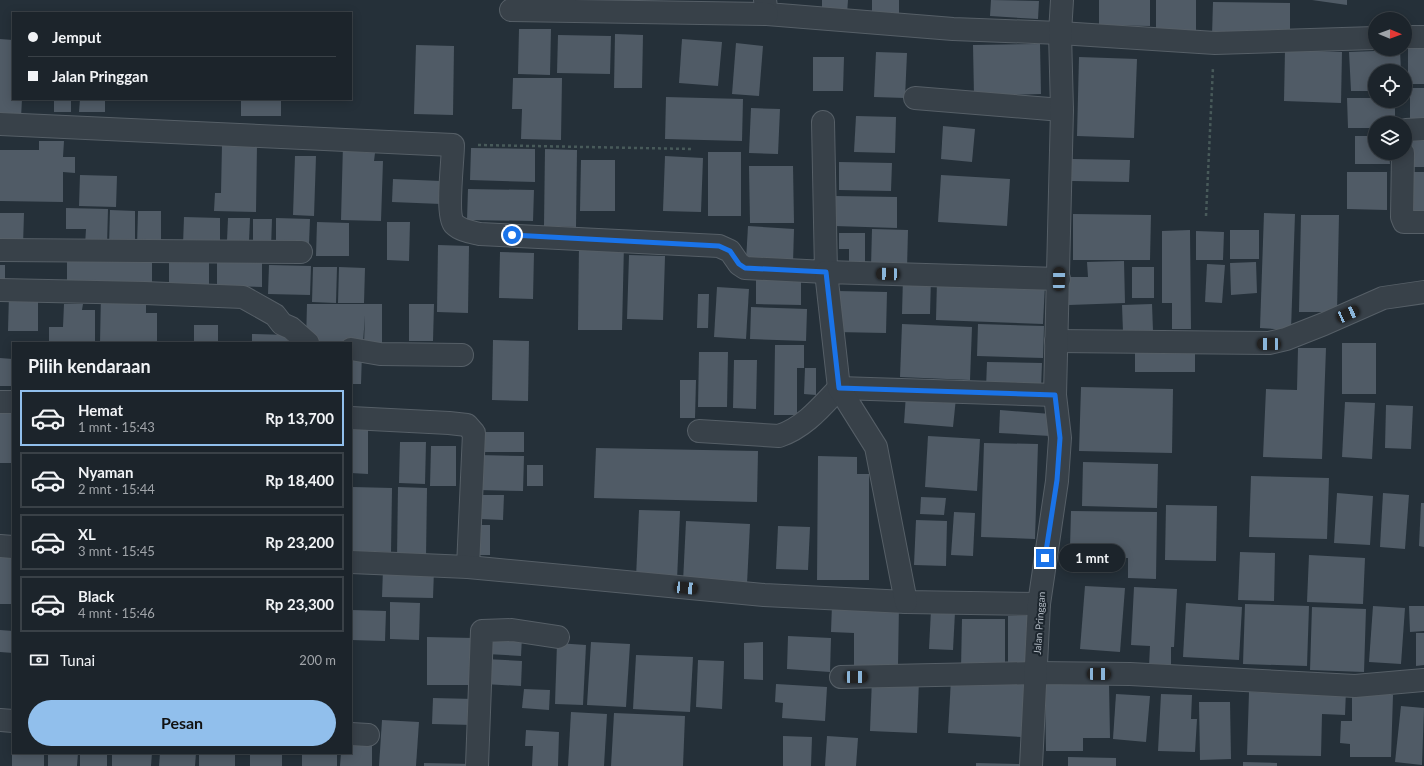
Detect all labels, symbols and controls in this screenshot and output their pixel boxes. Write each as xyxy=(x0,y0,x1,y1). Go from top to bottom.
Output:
north arrow xyxy=(1368,12,1412,56)
map controls xyxy=(1368,12,1412,160)
text: Jemput xyxy=(52,28,101,46)
button: locate xyxy=(1368,64,1412,108)
text: Jalan Pringgan xyxy=(52,67,148,85)
button: layers xyxy=(1368,116,1412,160)
route start xyxy=(503,226,521,244)
car xyxy=(1053,267,1065,291)
car xyxy=(876,268,900,280)
car xyxy=(1335,304,1361,324)
car xyxy=(1257,338,1281,350)
text: Pilih kendaraan xyxy=(28,355,151,377)
icon: car xyxy=(30,400,66,436)
text: Hemat xyxy=(78,401,123,419)
text: Rp 13,700 xyxy=(265,409,334,427)
text: 1 mnt · 15:43 xyxy=(78,419,155,435)
icon: car xyxy=(30,462,66,498)
text: Nyaman xyxy=(78,463,133,481)
text: Rp 18,400 xyxy=(265,471,334,489)
text: 2 mnt · 15:44 xyxy=(78,481,155,497)
icon: car xyxy=(30,524,66,560)
text: XL xyxy=(78,525,96,543)
text: Rp 23,200 xyxy=(265,533,334,551)
text: 3 mnt · 15:45 xyxy=(78,543,155,559)
callout: 1 mnt xyxy=(1059,544,1125,572)
route end xyxy=(1036,549,1054,567)
text: 1 mnt xyxy=(1075,550,1109,566)
car xyxy=(674,581,698,595)
icon: car xyxy=(30,586,66,622)
text: Black xyxy=(78,587,114,605)
street label: Jalan Pringgan xyxy=(1031,591,1047,655)
text: Rp 23,300 xyxy=(265,595,334,613)
text: 4 mnt · 15:46 xyxy=(78,605,155,621)
icon: cash xyxy=(28,649,50,671)
text: Tunai xyxy=(60,651,95,669)
text: 200 m xyxy=(299,652,336,668)
car xyxy=(1087,668,1111,680)
car xyxy=(844,671,868,683)
button: Pesan xyxy=(28,700,336,746)

